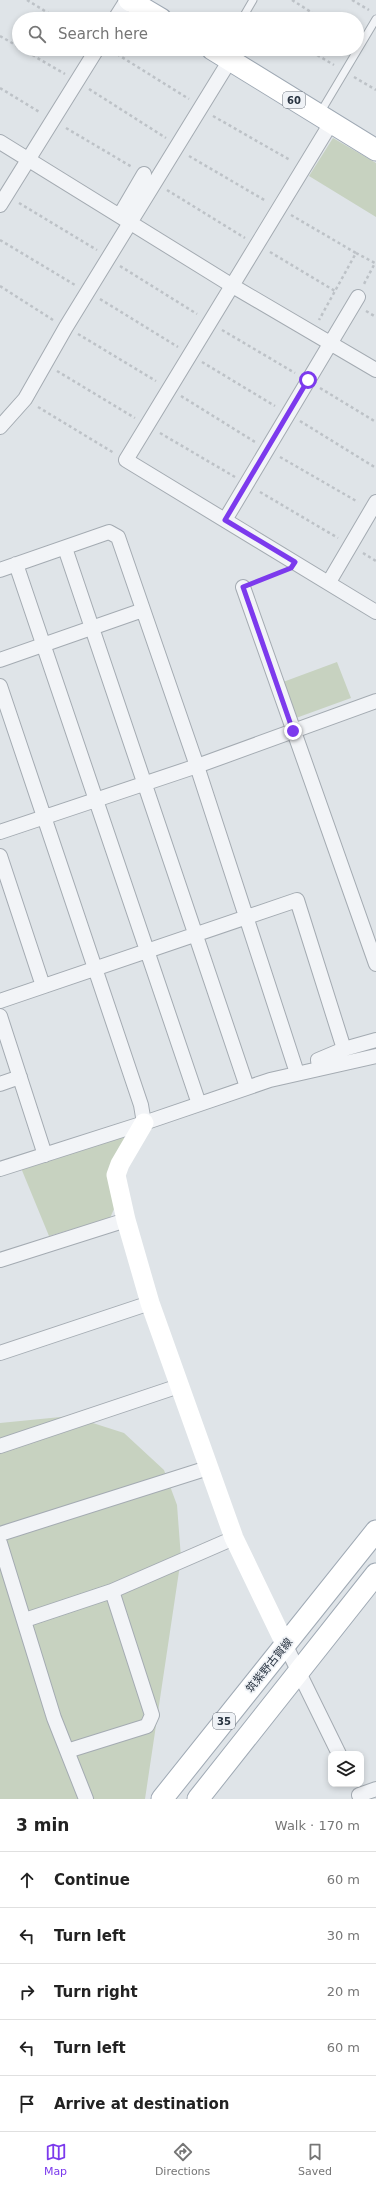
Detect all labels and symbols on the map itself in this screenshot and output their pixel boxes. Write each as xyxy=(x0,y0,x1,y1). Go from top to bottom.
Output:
road number: 60 xyxy=(283,92,305,108)
route start xyxy=(299,371,317,389)
route end xyxy=(284,722,302,740)
street label: 筑紫野古賀線 xyxy=(244,1636,295,1695)
road number: 35 xyxy=(213,1713,235,1729)

